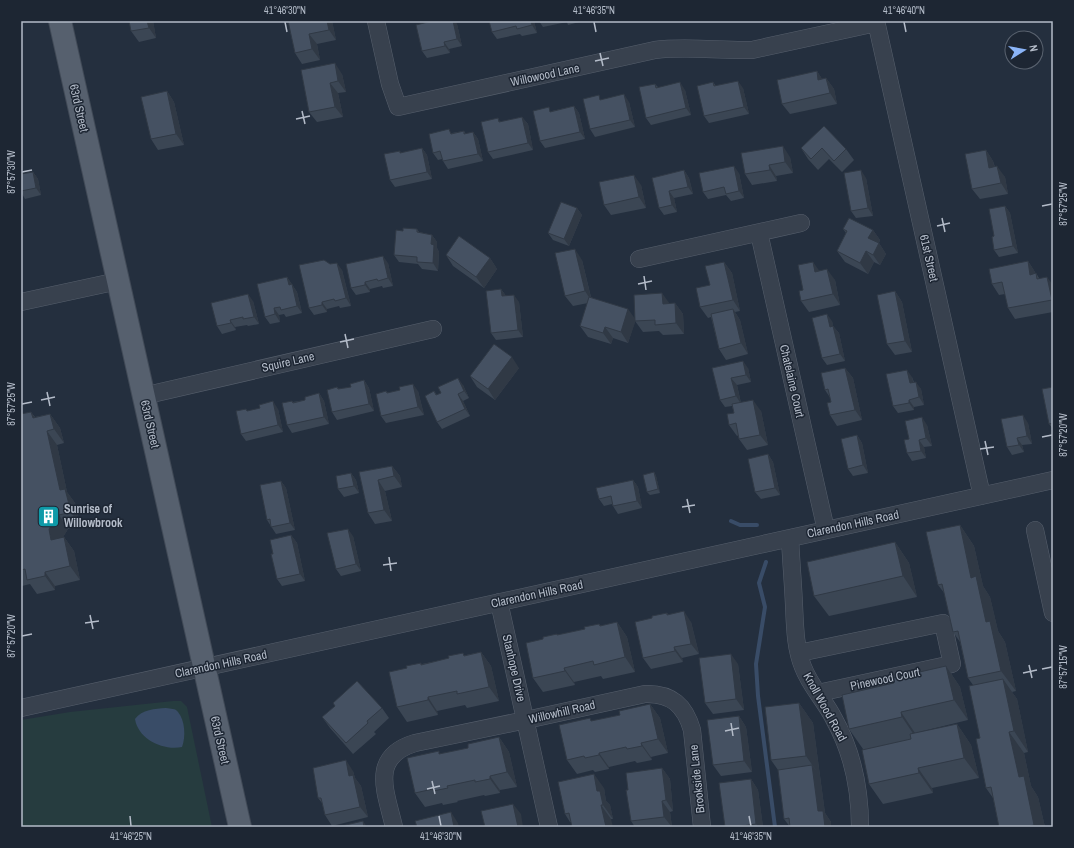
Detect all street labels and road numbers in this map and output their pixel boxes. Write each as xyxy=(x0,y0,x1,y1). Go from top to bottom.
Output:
street label: Willowood Lane xyxy=(509,60,581,90)
street label: 63rd Street xyxy=(66,82,92,134)
street label: 61st Street xyxy=(916,233,942,283)
street label: Chatelaine Court xyxy=(776,343,808,419)
street label: Squire Lane xyxy=(260,348,316,376)
street label: 63rd Street xyxy=(137,398,163,450)
street label: Clarendon Hills Road xyxy=(806,506,900,542)
street label: Clarendon Hills Road xyxy=(490,576,584,612)
street label: Stanhope Drive xyxy=(499,633,529,703)
street label: Clarendon Hills Road xyxy=(174,646,268,682)
street label: Pinewood Court xyxy=(849,664,921,694)
street label: Knoll Wood Road xyxy=(799,670,851,744)
street label: Willowhill Road xyxy=(527,697,597,727)
street label: 63rd Street xyxy=(207,714,233,766)
street label: Brookside Lane xyxy=(685,744,709,814)

